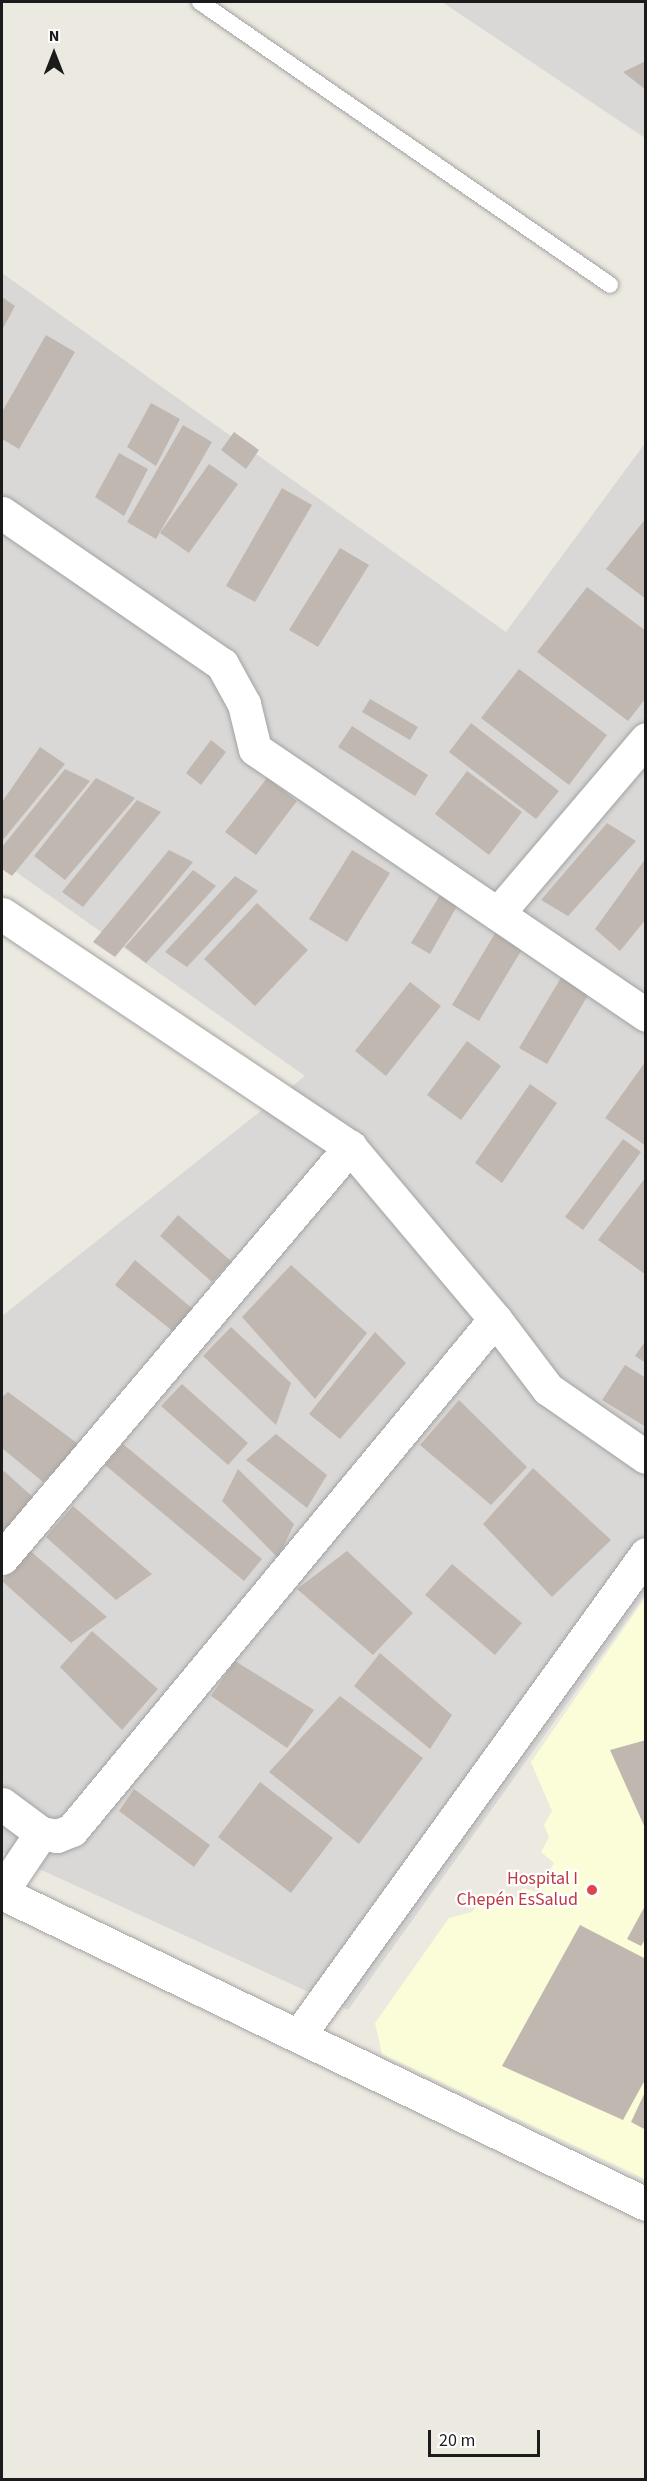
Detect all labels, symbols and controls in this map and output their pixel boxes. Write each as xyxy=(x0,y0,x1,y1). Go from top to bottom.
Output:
north arrow xyxy=(24,24,84,84)
text: N xyxy=(49,25,59,47)
place label: Hospital I Chepén EsSalud xyxy=(457,1869,578,1912)
marker: Hospital I Chepén EsSalud xyxy=(583,1881,601,1899)
scale bar xyxy=(431,2418,544,2456)
text: 20 m xyxy=(439,2428,475,2453)

